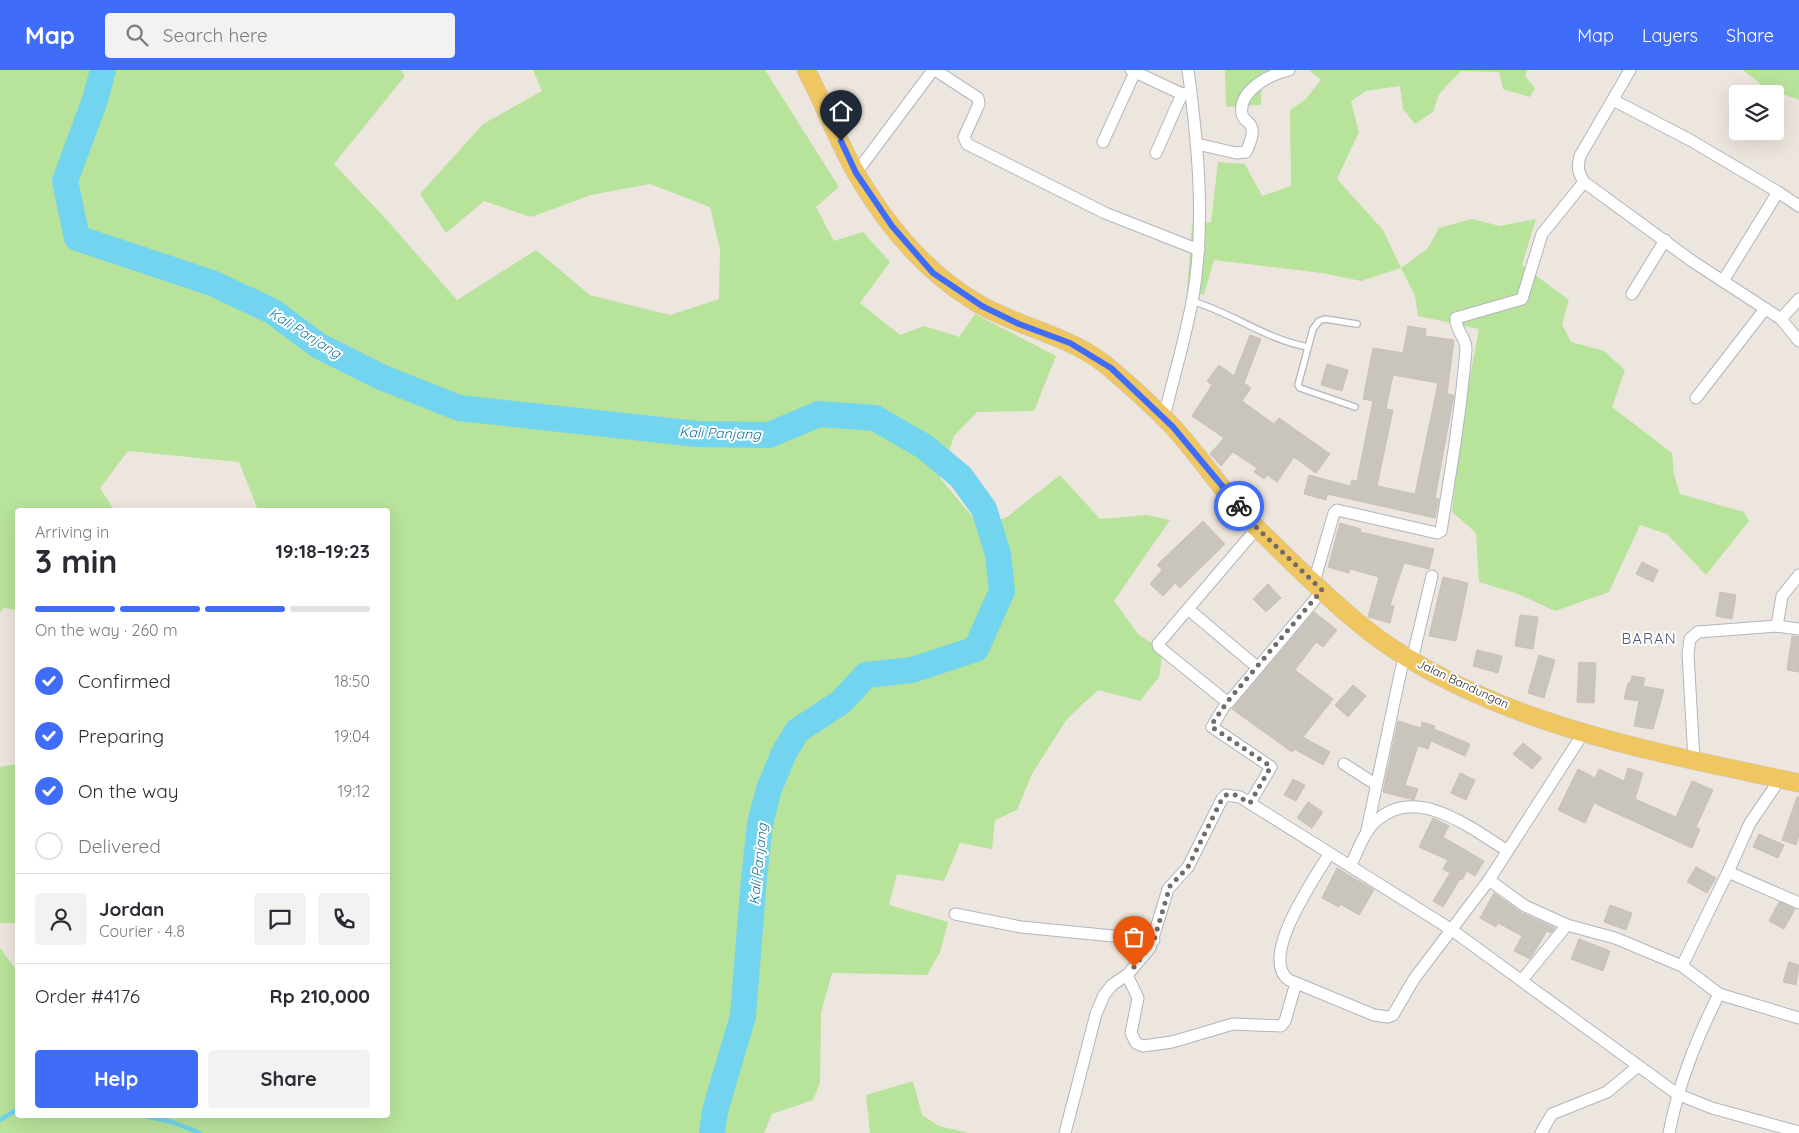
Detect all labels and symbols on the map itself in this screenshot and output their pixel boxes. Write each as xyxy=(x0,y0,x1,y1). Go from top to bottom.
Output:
pin xyxy=(820,90,862,141)
water label: Kali Panjang xyxy=(265,304,346,363)
water label: Kali Panjang xyxy=(679,423,763,443)
courier xyxy=(1214,481,1264,531)
district label: BARAN xyxy=(1621,629,1677,648)
street label: Jalan Bandungan xyxy=(1415,656,1511,711)
water label: Kali Panjang xyxy=(745,821,771,906)
pin xyxy=(1113,916,1155,967)

